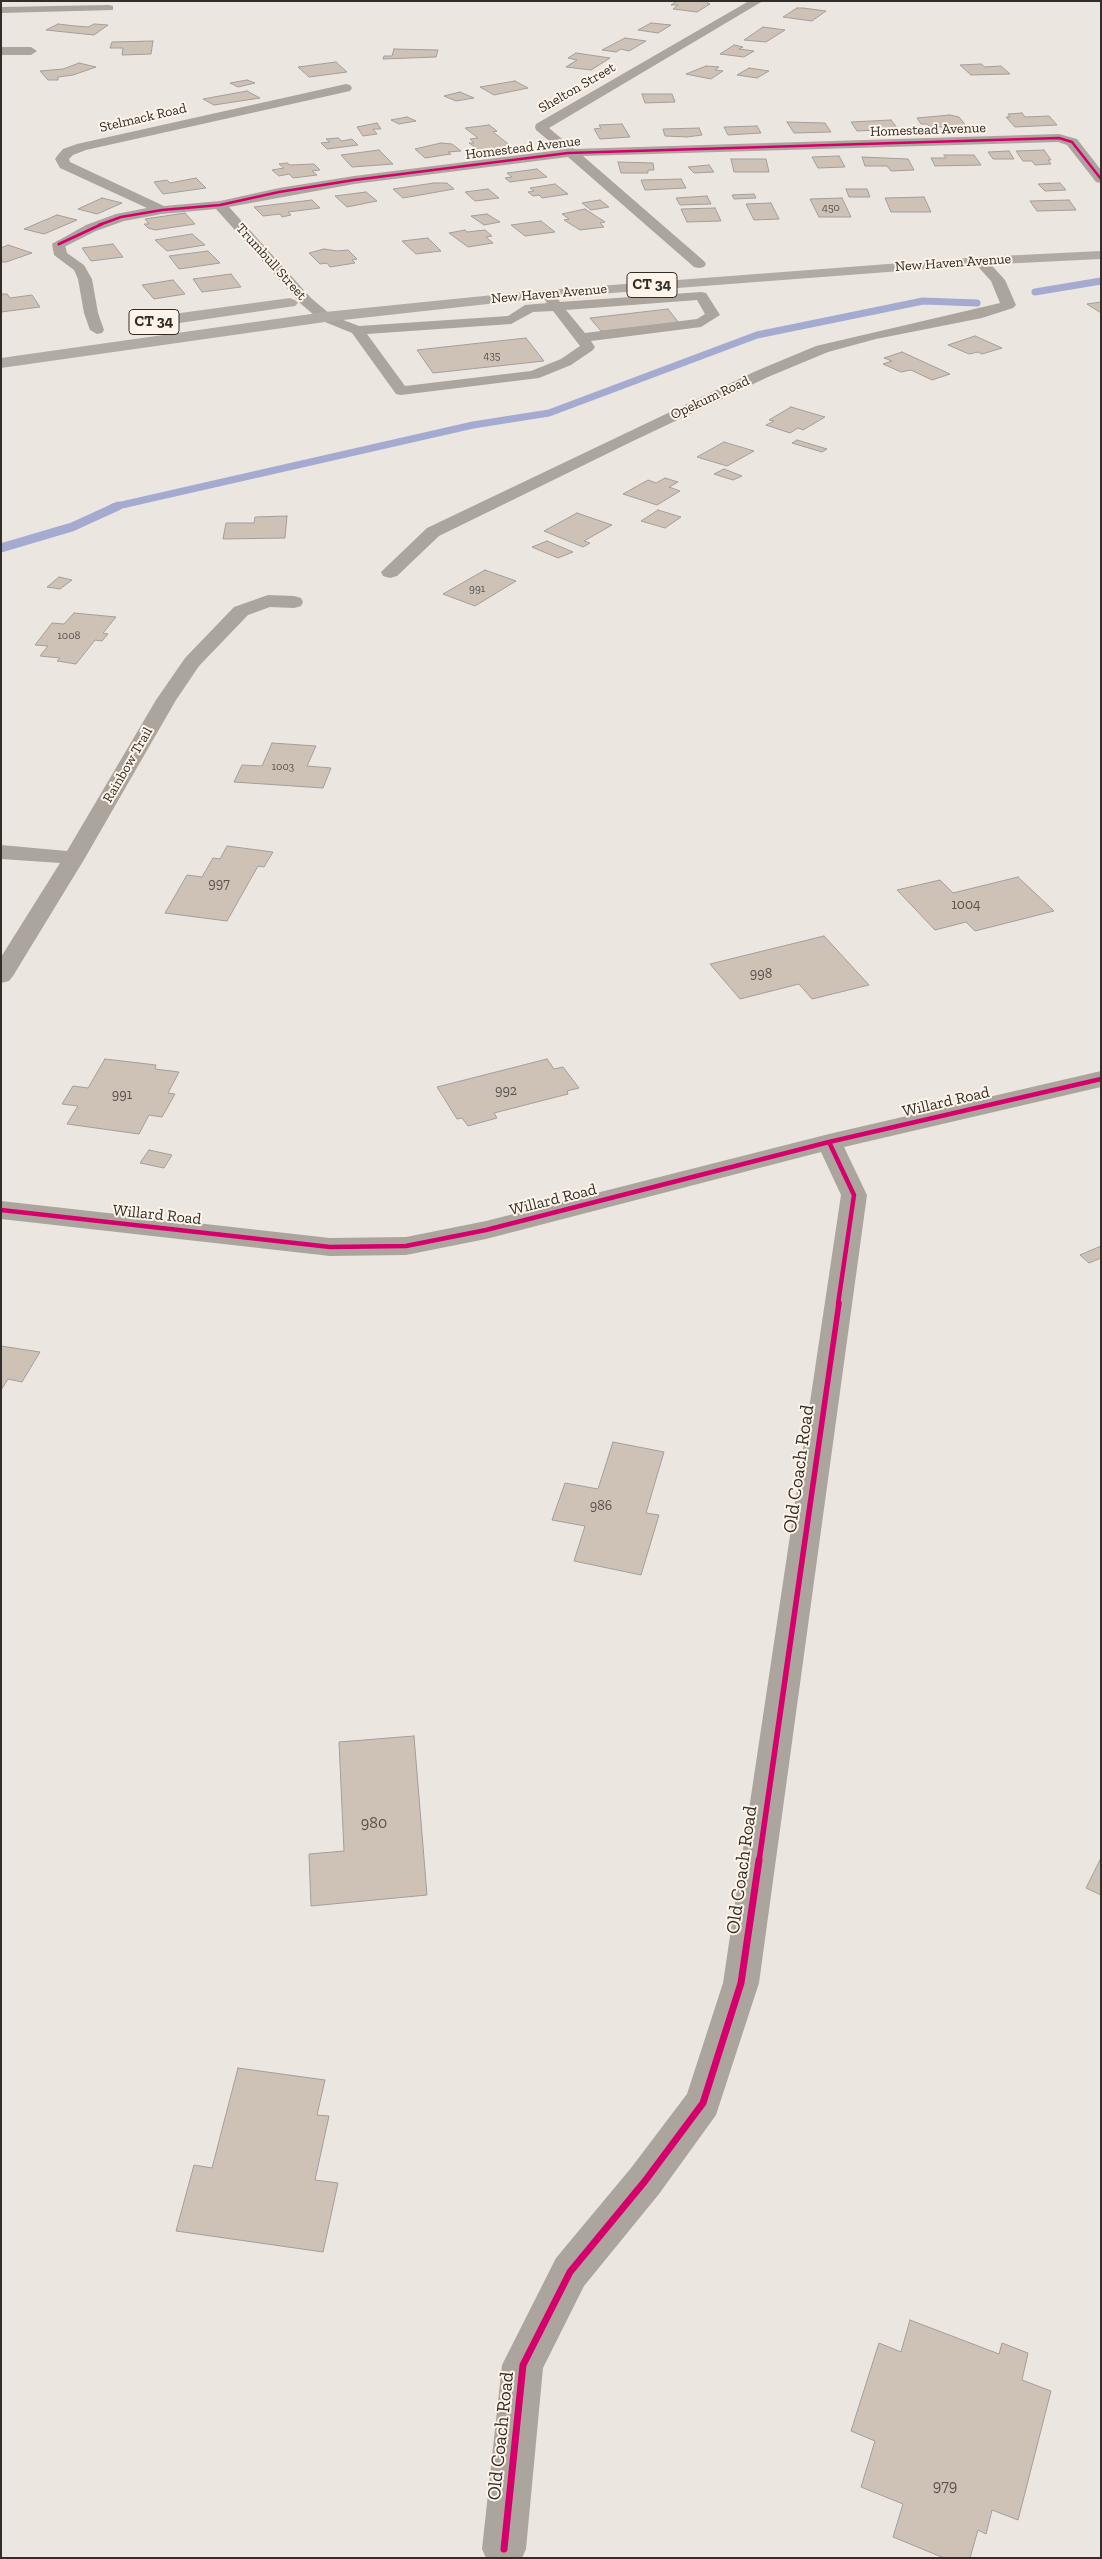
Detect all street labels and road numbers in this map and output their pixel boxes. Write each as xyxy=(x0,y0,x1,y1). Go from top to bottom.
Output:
street label: Shelton Street xyxy=(536,59,618,117)
street label: Stelmack Road xyxy=(98,100,188,136)
street label: Homestead Avenue xyxy=(870,120,986,140)
street label: Homestead Avenue xyxy=(464,133,582,163)
street label: Trumbull Street xyxy=(232,220,310,304)
street label: New Haven Avenue xyxy=(894,251,1012,275)
road number: CT 34 xyxy=(627,272,677,298)
street label: New Haven Avenue xyxy=(490,281,608,307)
road number: CT 34 xyxy=(129,310,179,334)
street label: Opekum Road xyxy=(668,372,752,424)
street label: Rainbow Trail xyxy=(100,724,156,806)
street label: Willard Road xyxy=(901,1083,991,1121)
street label: Willard Road xyxy=(508,1180,598,1220)
street label: Willard Road xyxy=(112,1201,202,1229)
street label: Old Coach Road xyxy=(779,1403,819,1535)
street label: Old Coach Road xyxy=(722,1804,762,1936)
street label: Old Coach Road xyxy=(483,2371,519,2501)

